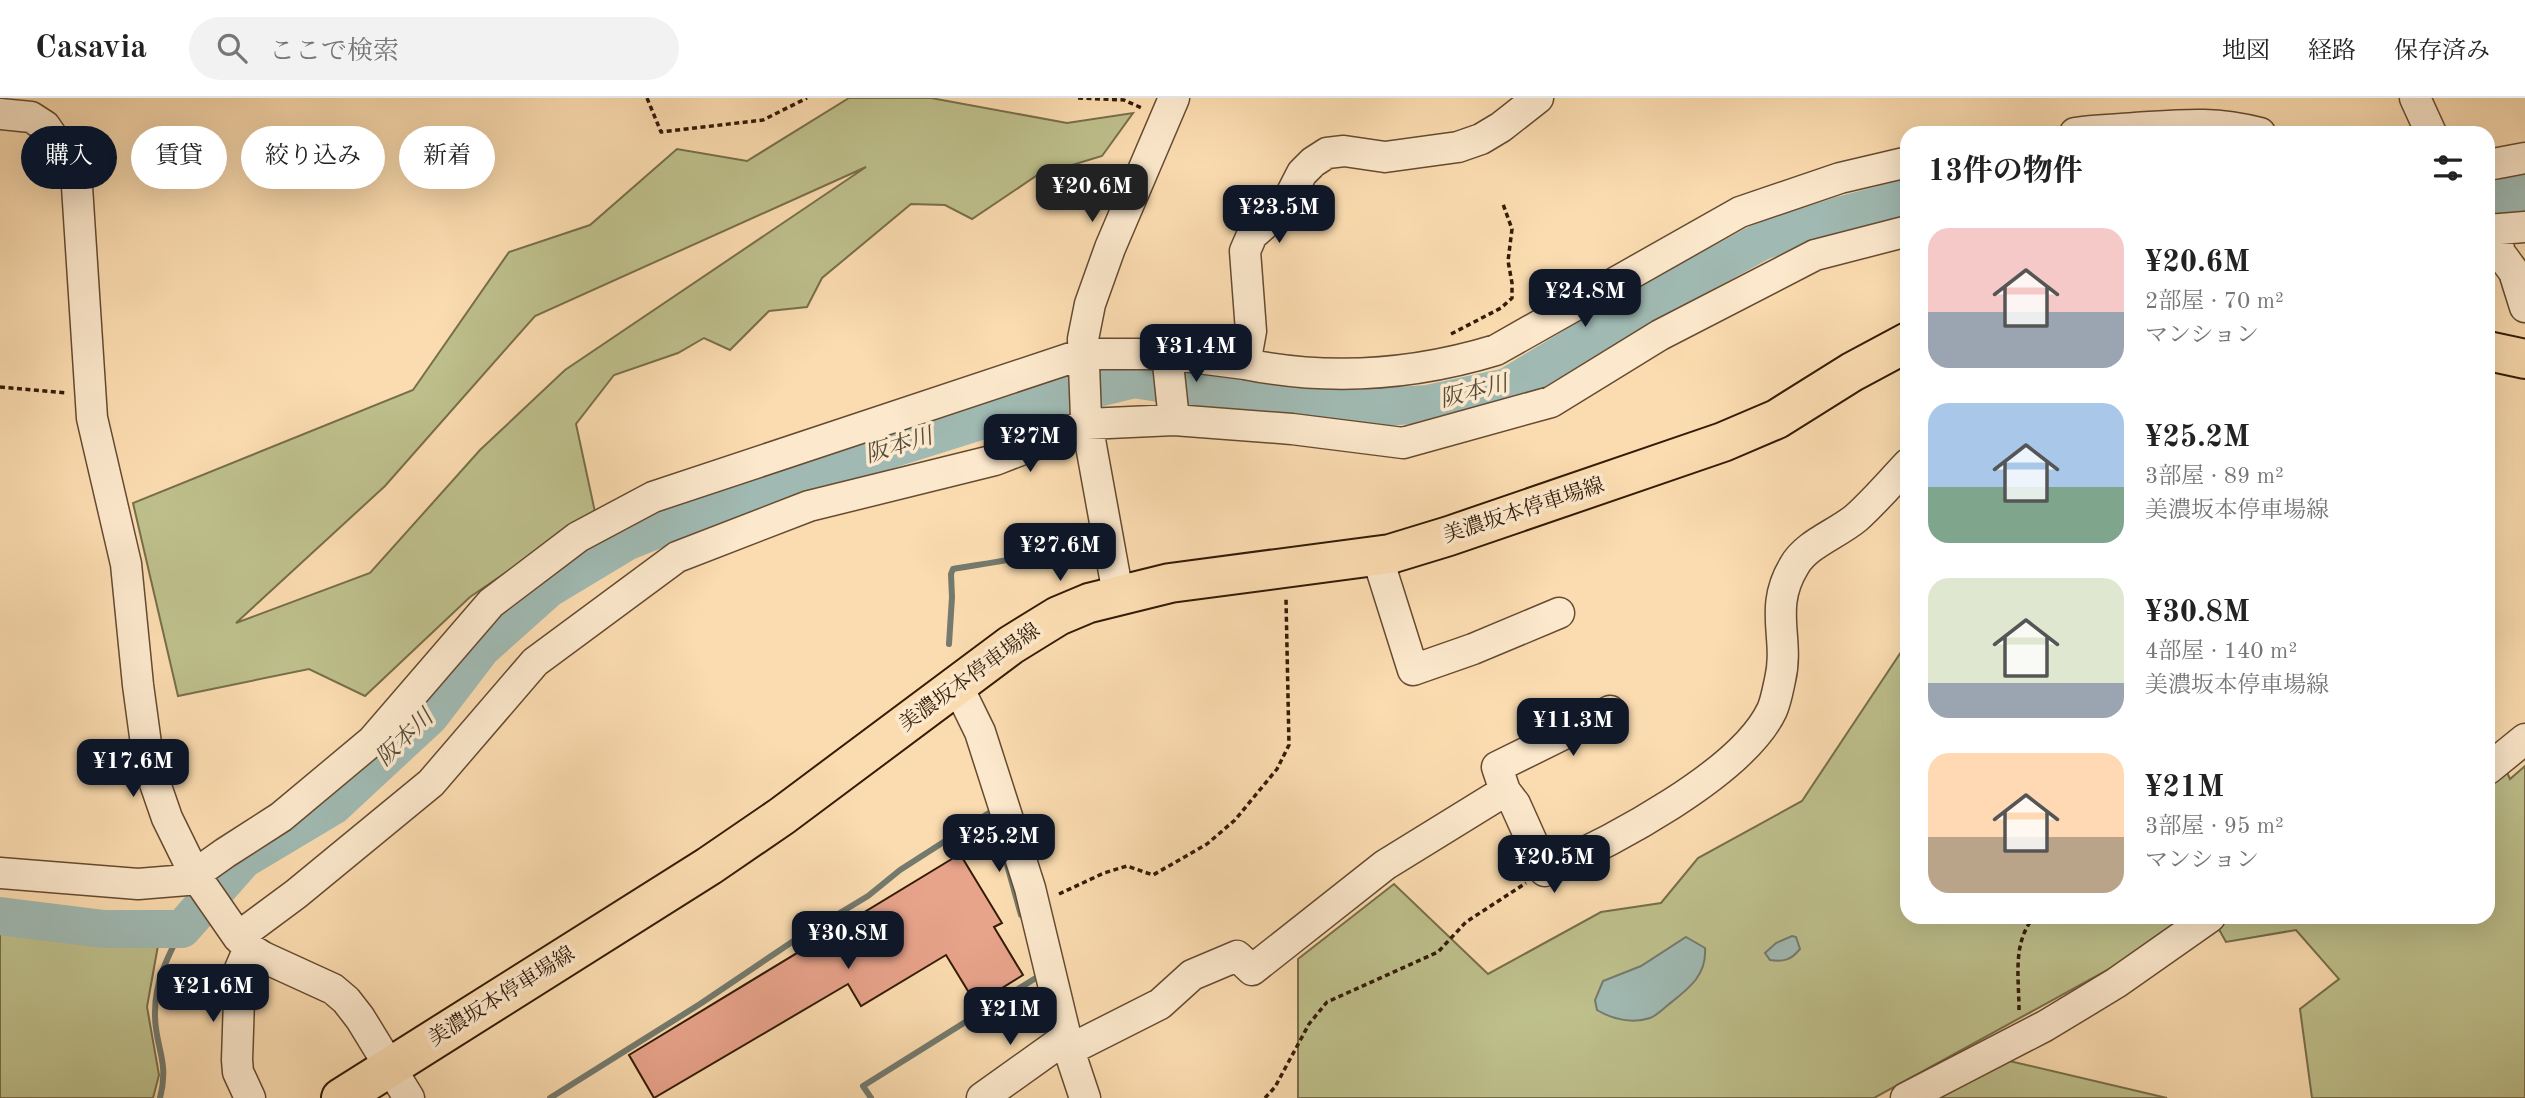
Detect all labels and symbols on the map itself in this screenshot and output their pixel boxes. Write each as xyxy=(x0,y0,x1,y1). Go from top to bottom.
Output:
pin: ¥20.6M xyxy=(1035,164,1149,224)
pin: ¥23.5M xyxy=(1222,186,1336,245)
pin: ¥24.8M xyxy=(1528,270,1642,329)
pin: ¥31.4M xyxy=(1139,324,1253,384)
water label: 阪本川 xyxy=(1437,370,1513,412)
pin: ¥27M xyxy=(989,414,1071,474)
water label: 阪本川 xyxy=(862,422,938,467)
street label: 美濃坂本停車場線 xyxy=(1440,473,1607,547)
pin: ¥27.6M xyxy=(1003,524,1117,583)
street label: 美濃坂本停車場線 xyxy=(895,619,1044,736)
pin: ¥11.3M xyxy=(1516,698,1630,758)
water label: 阪本川 xyxy=(371,702,440,770)
pin: ¥17.6M xyxy=(76,740,190,799)
pin: ¥25.2M xyxy=(942,814,1056,874)
pin: ¥20.5M xyxy=(1497,836,1611,895)
pin: ¥30.8M xyxy=(791,912,905,971)
street label: 美濃坂本停車場線 xyxy=(424,942,579,1050)
pin: ¥21.6M xyxy=(156,964,270,1024)
pin: ¥21M xyxy=(969,988,1051,1047)

